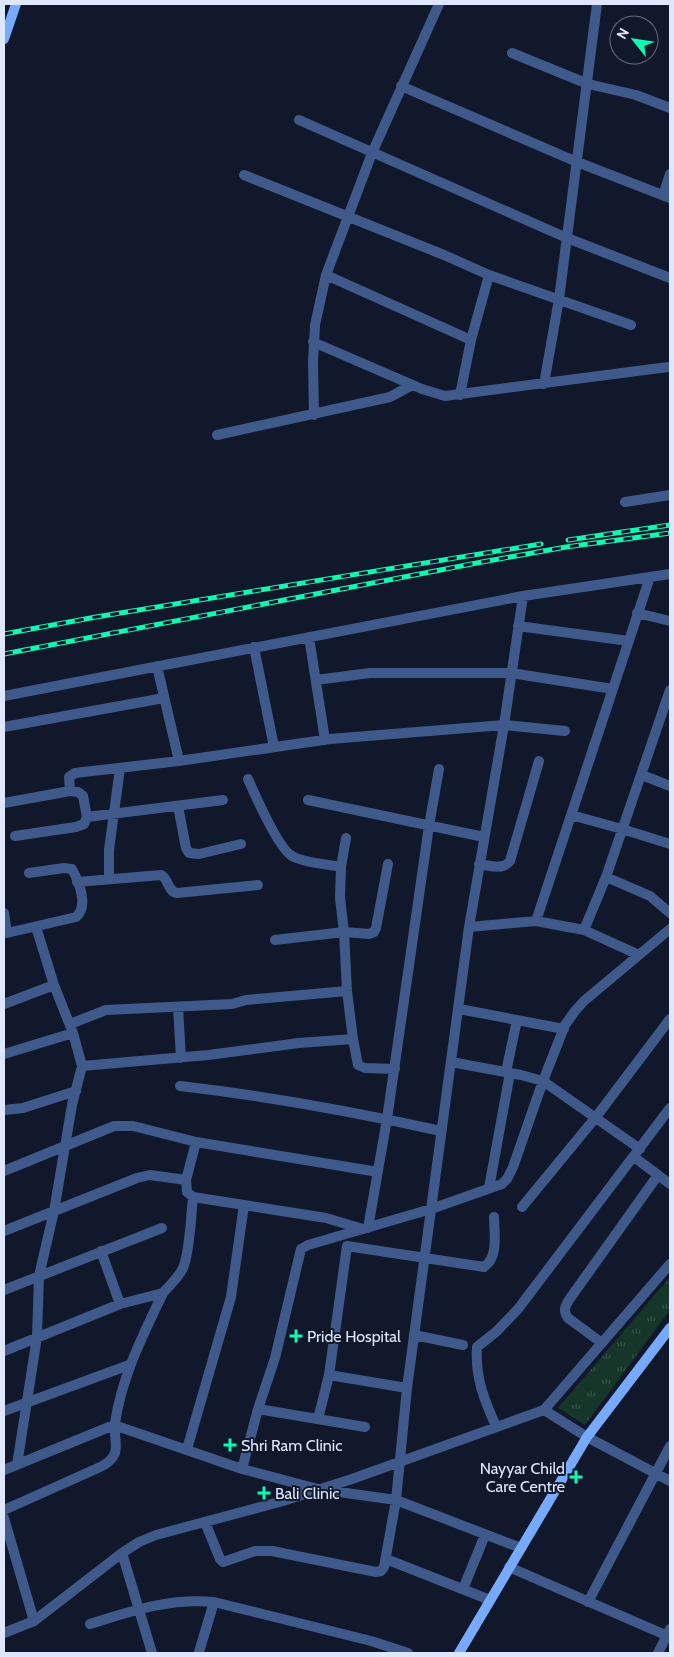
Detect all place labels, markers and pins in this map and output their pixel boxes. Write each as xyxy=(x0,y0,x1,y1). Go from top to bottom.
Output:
place label: Pride Hospital xyxy=(307,1327,401,1346)
marker: Pride Hospital xyxy=(289,1329,303,1343)
place label: Shri Ram Clinic xyxy=(241,1436,342,1455)
marker: Shri Ram Clinic xyxy=(223,1438,237,1452)
place label: Nayyar Child Care Centre xyxy=(480,1459,565,1496)
marker: Nayyar Child Care Centre xyxy=(569,1470,583,1484)
place label: Bali Clinic xyxy=(275,1484,340,1503)
marker: Bali Clinic xyxy=(257,1486,271,1500)

